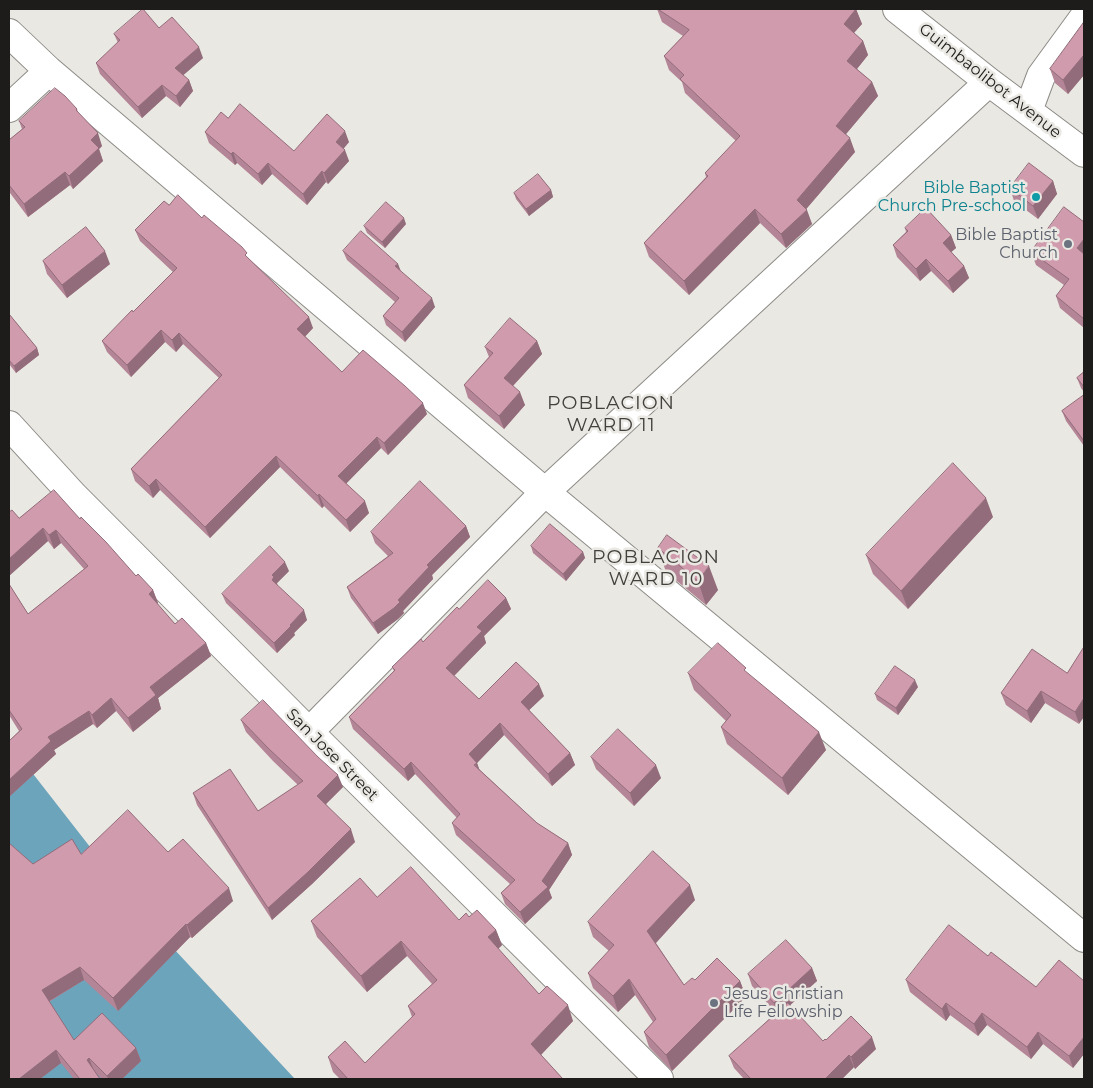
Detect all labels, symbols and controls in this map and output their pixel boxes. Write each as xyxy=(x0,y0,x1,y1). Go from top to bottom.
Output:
street label: Guimbaolibot Avenue xyxy=(915,19,1065,143)
place label: Bible Baptist Church Pre-school xyxy=(878,178,1026,216)
marker: Bible Baptist Church Pre-school xyxy=(1030,191,1042,203)
place label: Bible Baptist Church xyxy=(955,225,1058,263)
marker: Bible Baptist Church xyxy=(1062,238,1074,250)
district label: POBLACION WARD 11 xyxy=(546,392,676,436)
district label: POBLACION WARD 10 xyxy=(591,546,721,590)
street label: San Jose Street xyxy=(282,705,382,805)
place label: Jesus Christian Life Fellowship xyxy=(724,984,844,1022)
marker: Jesus Christian Life Fellowship xyxy=(708,997,720,1009)

